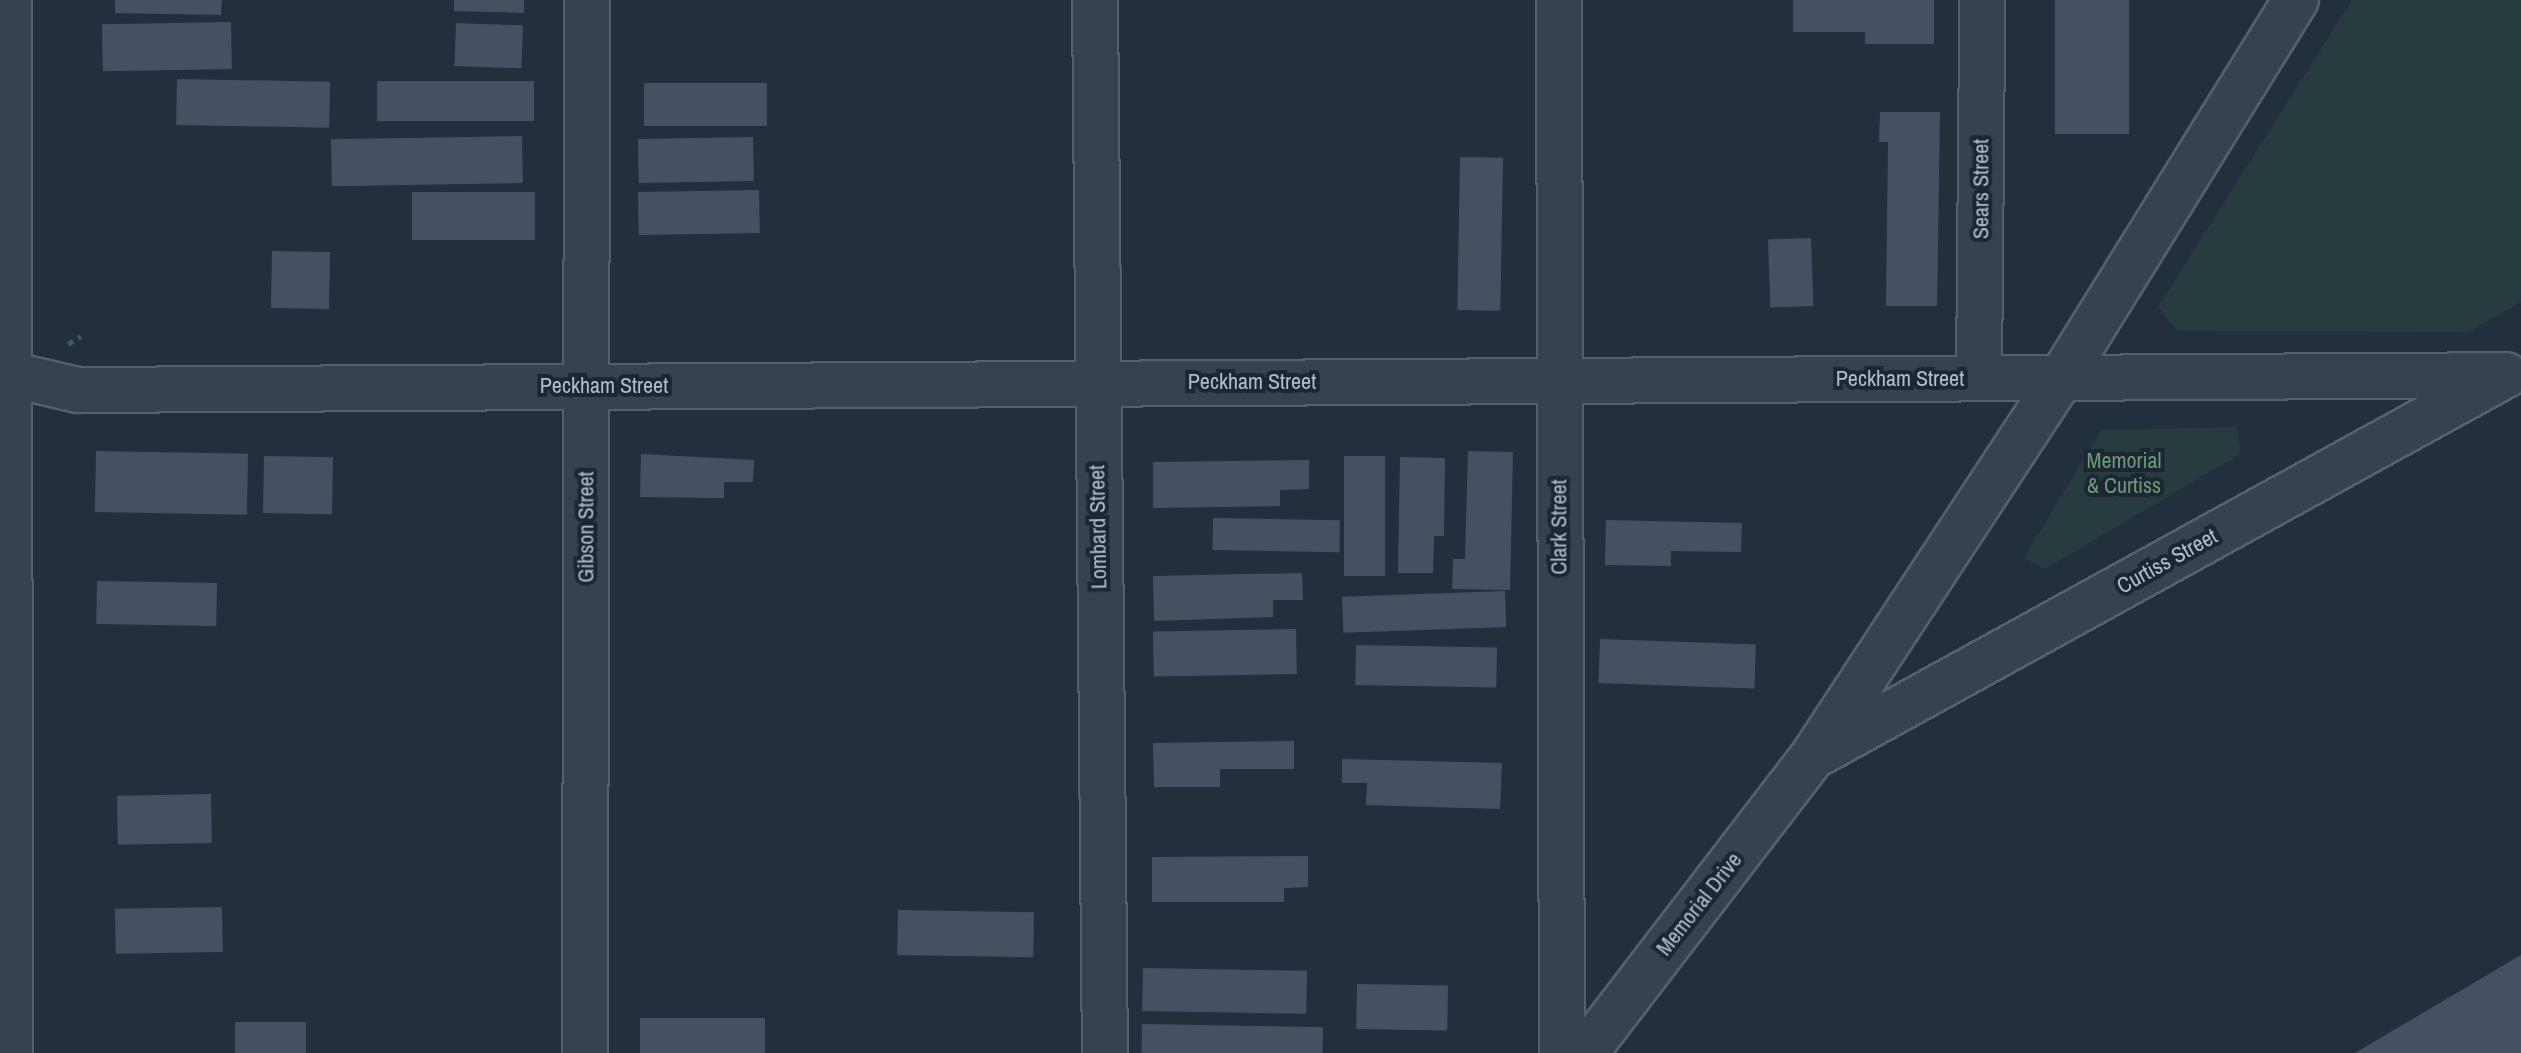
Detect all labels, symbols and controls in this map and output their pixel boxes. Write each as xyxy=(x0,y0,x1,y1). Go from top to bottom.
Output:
street label: Sears Street xyxy=(1968,139,1994,239)
street label: Peckham Street xyxy=(1836,366,1964,392)
street label: Peckham Street xyxy=(1188,369,1316,395)
street label: Peckham Street xyxy=(540,373,668,399)
park label: Memorial & Curtiss xyxy=(2086,447,2162,498)
street label: Lombard Street xyxy=(1084,465,1112,589)
street label: Gibson Street xyxy=(573,471,599,583)
street label: Clark Street xyxy=(1546,479,1572,575)
street label: Curtiss Street xyxy=(2112,523,2222,599)
street label: Memorial Drive xyxy=(1651,847,1747,961)

